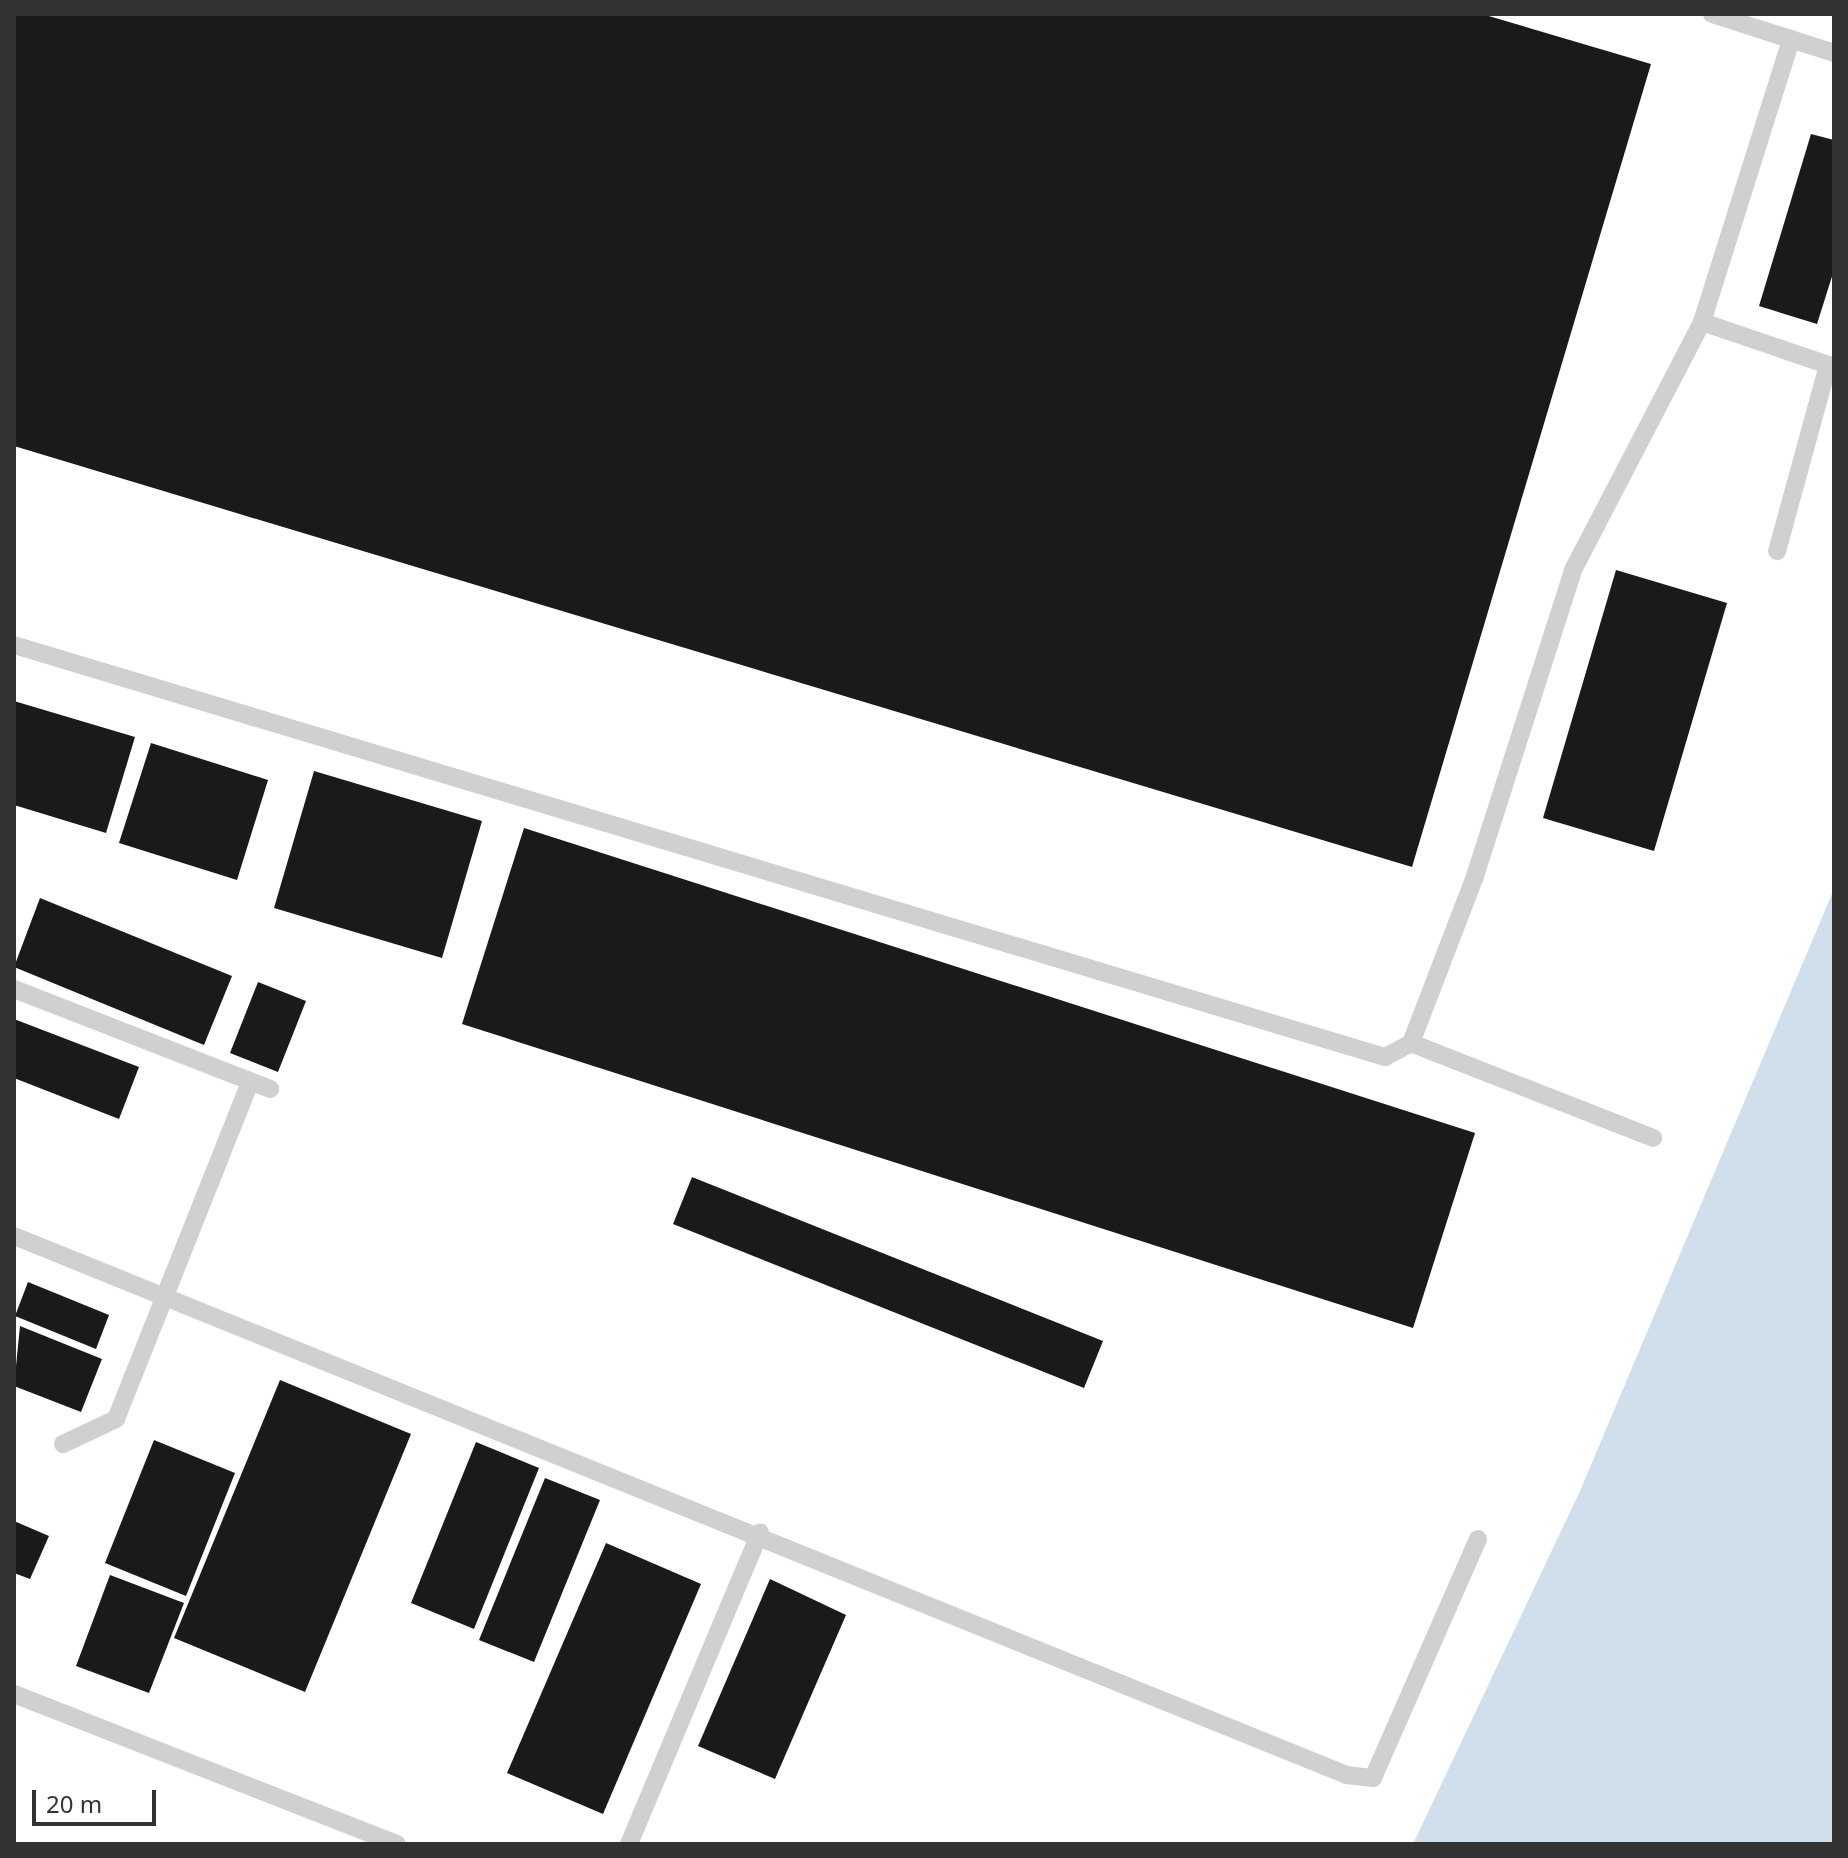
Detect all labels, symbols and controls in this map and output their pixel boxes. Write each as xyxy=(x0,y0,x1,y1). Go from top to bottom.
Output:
scale bar xyxy=(36,1774,160,1824)
text: 20 m xyxy=(46,1787,102,1820)

